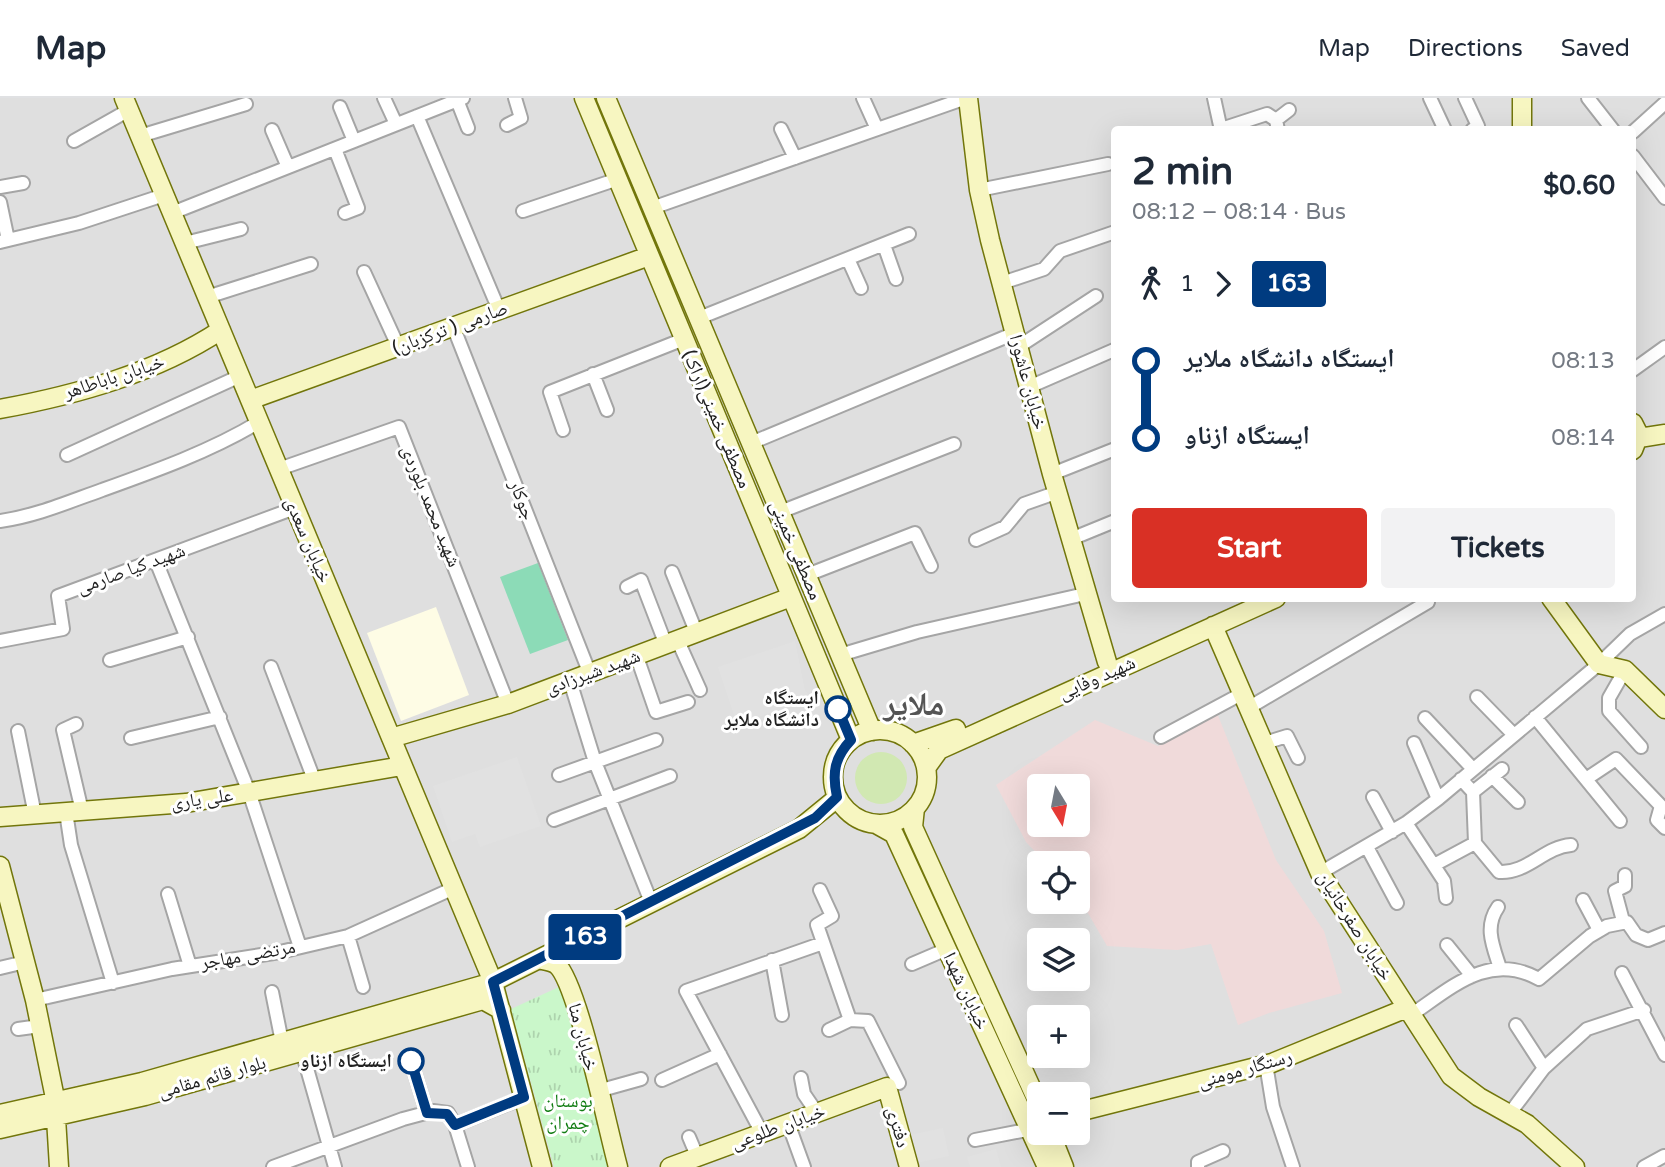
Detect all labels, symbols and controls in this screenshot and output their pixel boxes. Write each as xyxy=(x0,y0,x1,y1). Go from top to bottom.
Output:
text: Map xyxy=(35,29,106,68)
text: Map xyxy=(1318,34,1370,63)
text: Directions xyxy=(1408,34,1523,63)
text: Saved xyxy=(1561,34,1630,63)
text: 2 min xyxy=(1132,149,1233,195)
text: $0.60 xyxy=(1543,170,1615,201)
text: 08:12 – 08:14 · Bus xyxy=(1132,198,1346,226)
icon: walk xyxy=(1132,265,1170,303)
icon: forward xyxy=(1204,265,1242,303)
text: 163 xyxy=(1266,269,1312,298)
text: 1 xyxy=(1180,270,1194,298)
street label: صارمی ( ترکزبان) xyxy=(389,297,511,359)
street label: خیابان عاشورا xyxy=(1005,332,1051,432)
text: ایستگاه دانشگاه ملایر xyxy=(1184,343,1395,374)
street label: مصطفی خمینی(اراک) xyxy=(678,347,756,491)
text: 08:13 xyxy=(1551,347,1615,375)
street label: خیابان باباطاهر xyxy=(60,350,167,404)
text: ایستگاه ازناو xyxy=(1184,420,1310,451)
text: 08:14 xyxy=(1551,424,1615,452)
street label: شهید محمد بلوردی xyxy=(397,442,465,570)
street label: جوکار xyxy=(504,476,540,523)
street label: خیابان سعدی xyxy=(280,494,336,586)
street label: مصطفی خمینی xyxy=(765,497,827,603)
button: Start xyxy=(1132,508,1367,588)
button: Tickets xyxy=(1381,508,1615,588)
street label: شهید کیا صارمی xyxy=(74,539,188,599)
street label: شهید شیرزادی xyxy=(543,645,643,699)
street label: شهید وفایی xyxy=(1055,651,1139,705)
district label: ملایر xyxy=(882,685,944,724)
place label: ایستگاه دانشگاه ملایر xyxy=(724,687,819,731)
marker: ایستگاه دانشگاه ملایر xyxy=(825,696,851,722)
north arrow xyxy=(1027,774,1090,836)
map controls xyxy=(1027,774,1090,1145)
street label: علی یاری xyxy=(169,784,235,814)
button: locate xyxy=(1027,851,1090,914)
street label: خیابان صفرخانیان xyxy=(1313,867,1397,985)
line badge: 163 xyxy=(545,914,625,960)
text: 163 xyxy=(562,922,608,951)
button: layers xyxy=(1027,928,1090,991)
street label: مرتضی مهاجر xyxy=(198,936,297,974)
street label: خیابان شهدا xyxy=(938,949,994,1033)
street label: خیابان منا xyxy=(563,1001,603,1073)
button: + xyxy=(1027,1005,1090,1068)
street label: رستگار مومنی xyxy=(1195,1045,1295,1093)
marker: ایستگاه ازناو xyxy=(398,1048,424,1074)
place label: ایستگاه ازناو xyxy=(300,1050,392,1072)
street label: بلوار قائم مقامی xyxy=(156,1051,269,1104)
button: − xyxy=(1027,1082,1090,1145)
park label: بوستان چمران xyxy=(543,1090,593,1134)
street label: خیابان طلوعی xyxy=(728,1100,828,1154)
street label: دفتری xyxy=(882,1104,914,1150)

